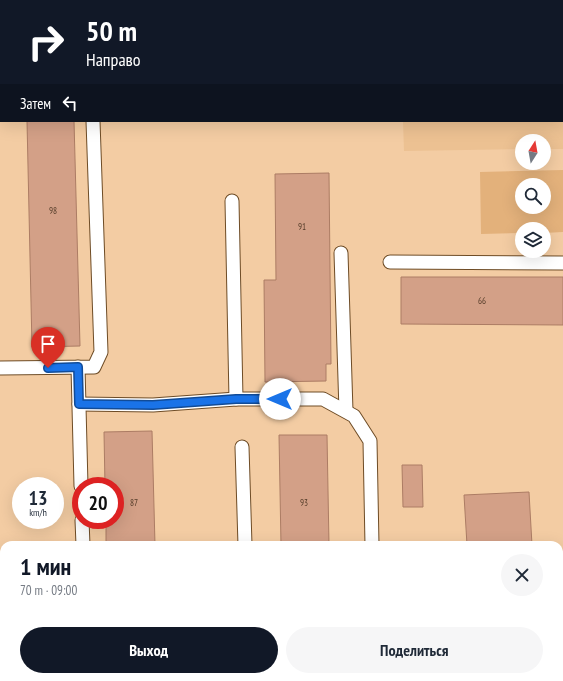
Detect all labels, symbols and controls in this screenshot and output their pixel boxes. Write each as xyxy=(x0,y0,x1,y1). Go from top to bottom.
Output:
text: 50 m xyxy=(86,12,137,49)
icon: right xyxy=(20,16,72,68)
text: Направо xyxy=(86,48,141,71)
icon: left xyxy=(59,92,81,114)
text: Затем xyxy=(20,94,51,113)
north arrow xyxy=(515,134,551,170)
map controls xyxy=(515,134,551,258)
button: search xyxy=(515,178,551,214)
house number: 98 xyxy=(49,205,57,216)
house number: 91 xyxy=(298,221,306,232)
button: layers xyxy=(515,222,551,258)
house number: 66 xyxy=(478,295,486,306)
pin xyxy=(31,327,65,368)
icon: arrive xyxy=(37,333,59,355)
position arrow xyxy=(259,378,301,420)
speed limit sign: 20 xyxy=(72,477,124,529)
text: 13 xyxy=(28,485,48,511)
house number: 87 xyxy=(130,497,138,508)
house number: 93 xyxy=(300,497,308,508)
text: km/h xyxy=(29,506,47,519)
text: 1 мин xyxy=(20,551,71,582)
button: close xyxy=(501,554,543,596)
text: 70 m · 09:00 xyxy=(20,582,77,599)
button: Выход xyxy=(20,627,278,673)
button: Поделиться xyxy=(286,627,543,673)

